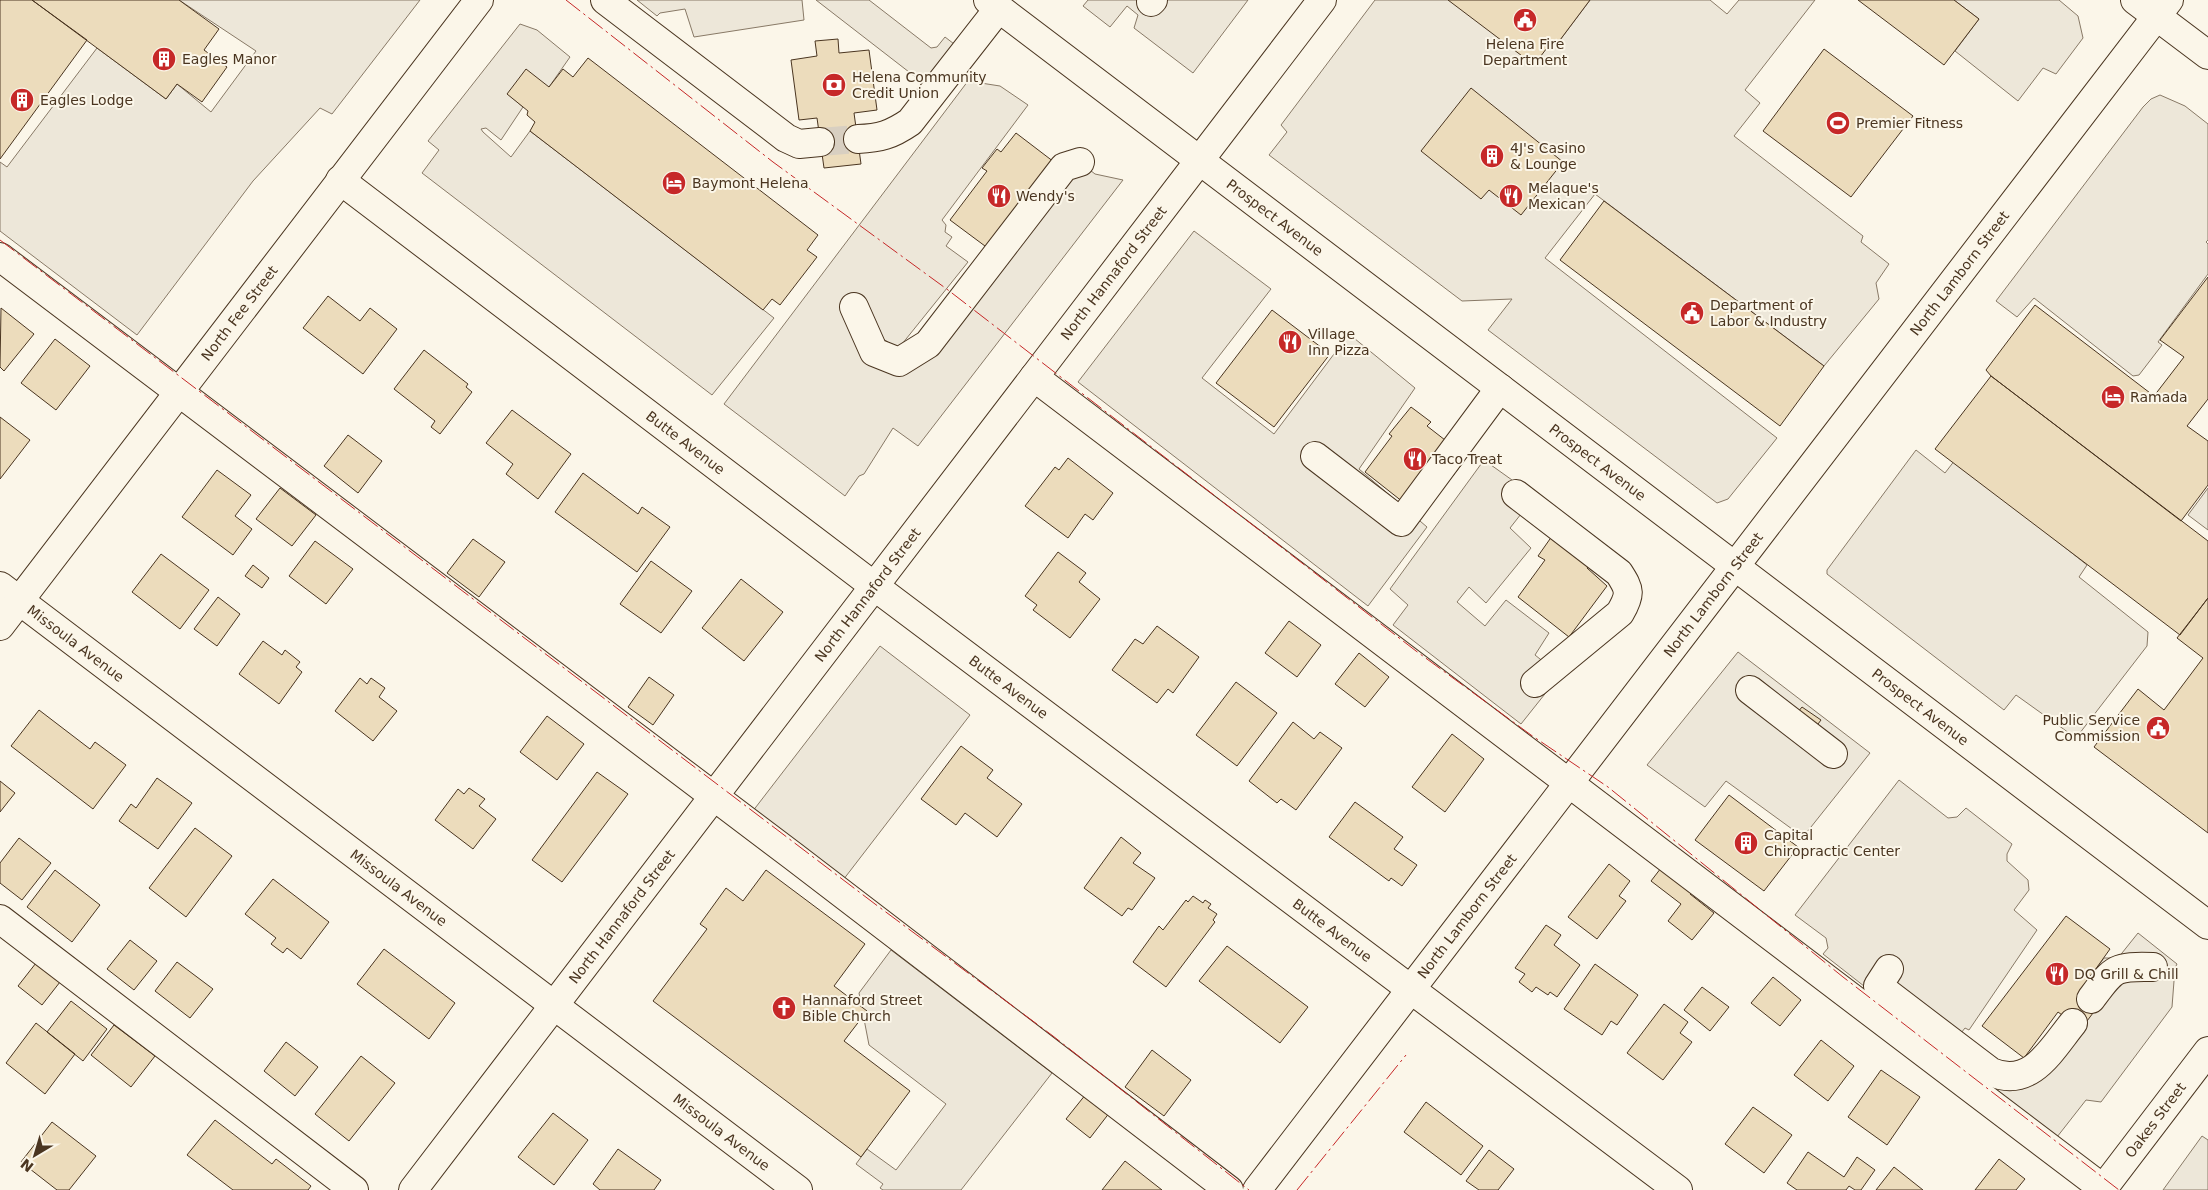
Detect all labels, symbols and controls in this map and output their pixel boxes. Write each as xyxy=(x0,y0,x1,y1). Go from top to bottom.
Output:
public building icon: Helena Fire Department xyxy=(1512,7,1538,33)
place label: Helena Fire Department xyxy=(1483,36,1568,68)
building icon: Eagles Manor xyxy=(151,46,177,72)
place label: Eagles Manor xyxy=(182,51,277,67)
place label: Helena Community Credit Union xyxy=(852,69,987,101)
bank icon: Helena Community Credit Union xyxy=(821,72,847,98)
building icon: Eagles Lodge xyxy=(9,87,35,113)
place label: Eagles Lodge xyxy=(40,92,133,108)
sports icon: Premier Fitness xyxy=(1825,110,1851,136)
place label: Premier Fitness xyxy=(1856,115,1963,131)
place label: 4J's Casino & Lounge xyxy=(1510,140,1586,172)
building icon: 4J's Casino & Lounge xyxy=(1479,143,1505,169)
hotel icon: Baymont Helena xyxy=(661,170,687,196)
place label: Baymont Helena xyxy=(692,175,809,191)
street label: Prospect Avenue xyxy=(1224,176,1326,259)
place label: Melaque's Mexican xyxy=(1528,180,1599,212)
restaurant icon: Wendy's xyxy=(986,183,1012,209)
restaurant icon: Melaque's Mexican xyxy=(1498,183,1524,209)
place label: Wendy's xyxy=(1016,188,1075,204)
street label: North Hannaford Street xyxy=(1057,202,1170,343)
street label: North Lamborn Street xyxy=(1907,207,2013,339)
street label: North Fee Street xyxy=(198,262,281,364)
place label: Department of Labor & Industry xyxy=(1710,297,1827,329)
public building icon: Department of Labor & Industry xyxy=(1679,300,1705,326)
place label: Village Inn Pizza xyxy=(1308,326,1370,358)
restaurant icon: Village Inn Pizza xyxy=(1277,329,1303,355)
hotel icon: Ramada xyxy=(2100,384,2126,410)
place label: Ramada xyxy=(2130,389,2188,405)
street label: Butte Avenue xyxy=(643,408,728,478)
street label: Prospect Avenue xyxy=(1546,421,1649,504)
restaurant icon: Taco Treat xyxy=(1402,446,1428,472)
place label: Taco Treat xyxy=(1431,451,1503,467)
street label: North Hannaford Street xyxy=(812,524,924,665)
street label: North Lamborn Street xyxy=(1660,529,1766,660)
street label: Missoula Avenue xyxy=(24,602,127,685)
street label: Butte Avenue xyxy=(966,652,1051,722)
street label: Prospect Avenue xyxy=(1869,665,1972,749)
place label: Public Service Commission xyxy=(2042,712,2140,744)
public building icon: Public Service Commission xyxy=(2145,715,2171,741)
place label: Capital Chiropractic Center xyxy=(1764,827,1900,859)
building icon: Capital Chiropractic Center xyxy=(1733,830,1759,856)
street label: Missoula Avenue xyxy=(347,846,450,929)
street label: North Hannaford Street xyxy=(566,846,678,987)
street label: North Lamborn Street xyxy=(1414,850,1520,982)
street label: Butte Avenue xyxy=(1290,895,1375,965)
restaurant icon: DQ Grill & Chill xyxy=(2044,961,2070,987)
place label: DQ Grill & Chill xyxy=(2074,966,2179,982)
place label: Hannaford Street Bible Church xyxy=(802,992,923,1024)
church icon: Hannaford Street Bible Church xyxy=(771,995,797,1021)
street label: Oakes Street xyxy=(2122,1079,2189,1161)
street label: Missoula Avenue xyxy=(670,1090,773,1174)
north arrow xyxy=(10,1130,60,1180)
text: N xyxy=(17,1155,37,1175)

